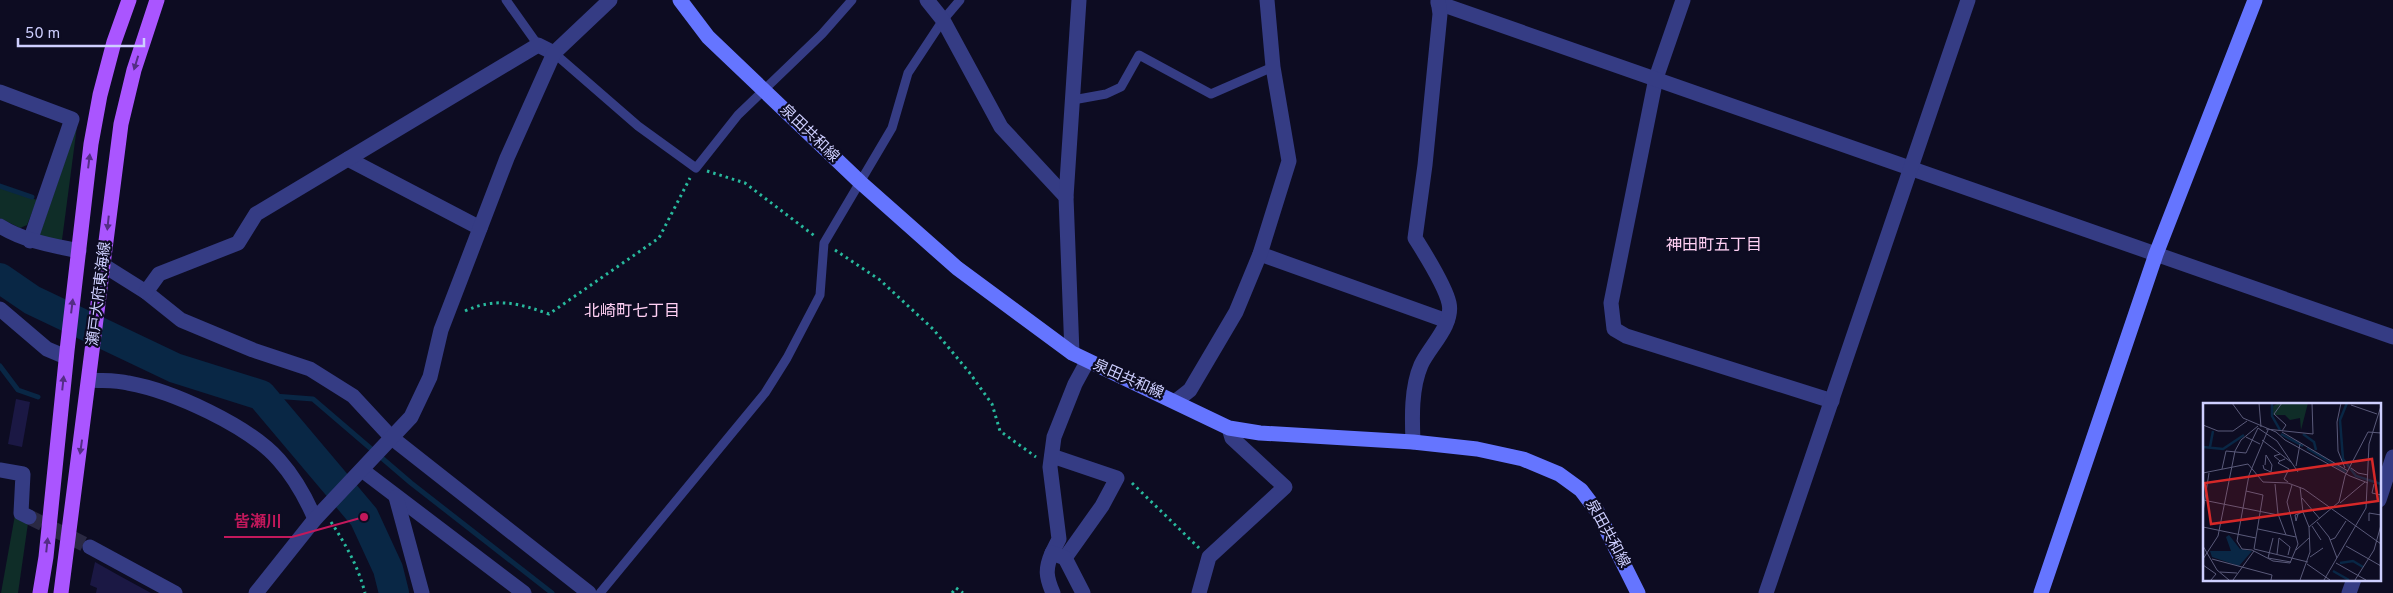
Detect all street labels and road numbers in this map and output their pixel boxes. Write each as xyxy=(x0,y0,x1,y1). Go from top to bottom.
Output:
street label: 泉田共和線 xyxy=(775,101,843,167)
street label: 瀬戸大府東海線 xyxy=(84,241,116,347)
street label: 泉田共和線 xyxy=(1090,356,1166,404)
street label: 泉田共和線 xyxy=(1581,497,1633,571)

